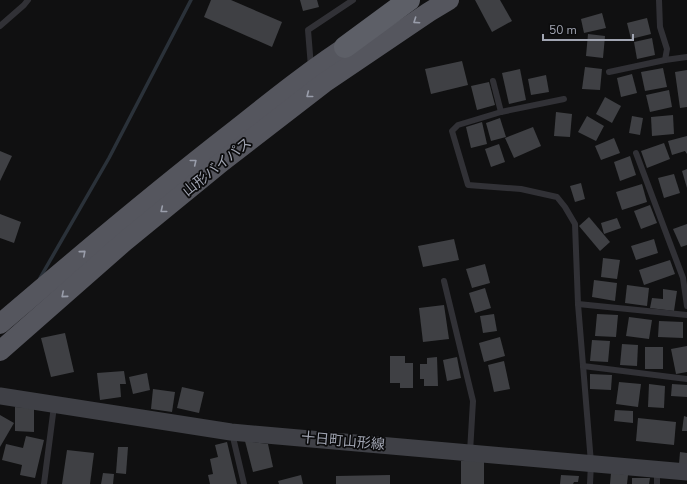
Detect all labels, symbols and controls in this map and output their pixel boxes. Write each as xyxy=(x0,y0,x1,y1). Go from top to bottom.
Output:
one-way arrow xyxy=(413,16,420,23)
scale bar xyxy=(543,16,633,42)
text: 50 m xyxy=(549,22,577,38)
one-way arrow xyxy=(306,90,313,97)
street label: 山形バイパス xyxy=(178,133,256,201)
one-way arrow xyxy=(190,160,197,167)
one-way arrow xyxy=(160,206,168,213)
one-way arrow xyxy=(78,251,85,258)
one-way arrow xyxy=(62,290,69,297)
street label: 十日町山形線 xyxy=(300,428,386,454)

